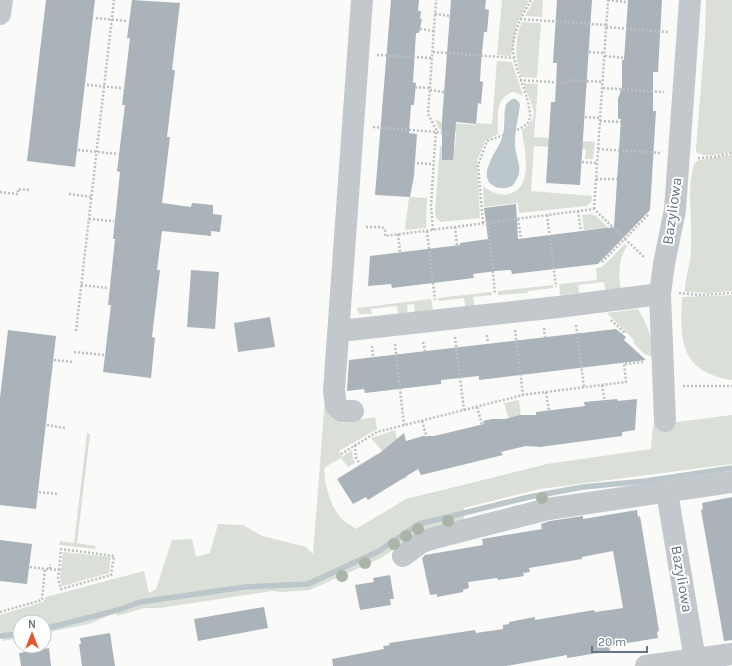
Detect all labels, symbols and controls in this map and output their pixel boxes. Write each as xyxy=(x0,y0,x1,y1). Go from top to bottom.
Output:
street label: Bazyliowa xyxy=(658,176,686,246)
street label: Bazyliowa xyxy=(667,544,697,614)
north arrow xyxy=(12,614,52,654)
text: N xyxy=(28,618,36,631)
scale bar xyxy=(592,628,647,654)
text: 20 m xyxy=(598,635,626,649)

